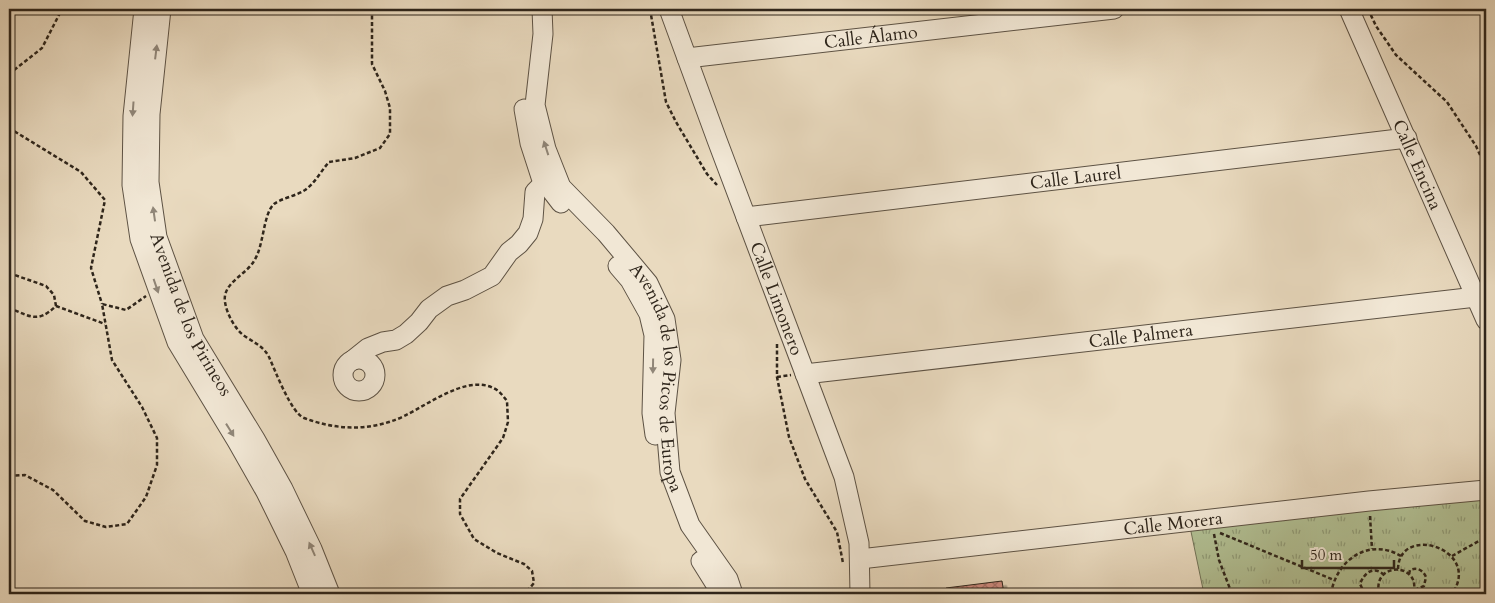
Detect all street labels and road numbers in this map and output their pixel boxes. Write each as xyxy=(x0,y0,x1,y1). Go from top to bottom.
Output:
street label: Calle Álamo xyxy=(823,20,919,55)
street label: Calle Encina xyxy=(1386,116,1448,214)
street label: Calle Laurel xyxy=(1029,160,1123,196)
street label: Avenida de los Pirineos xyxy=(144,229,238,401)
street label: Calle Limonero xyxy=(744,238,809,359)
street label: Avenida de los Picos de Europa xyxy=(623,258,689,496)
street label: Calle Palmera xyxy=(1087,318,1194,354)
street label: Calle Morera xyxy=(1122,506,1224,542)

